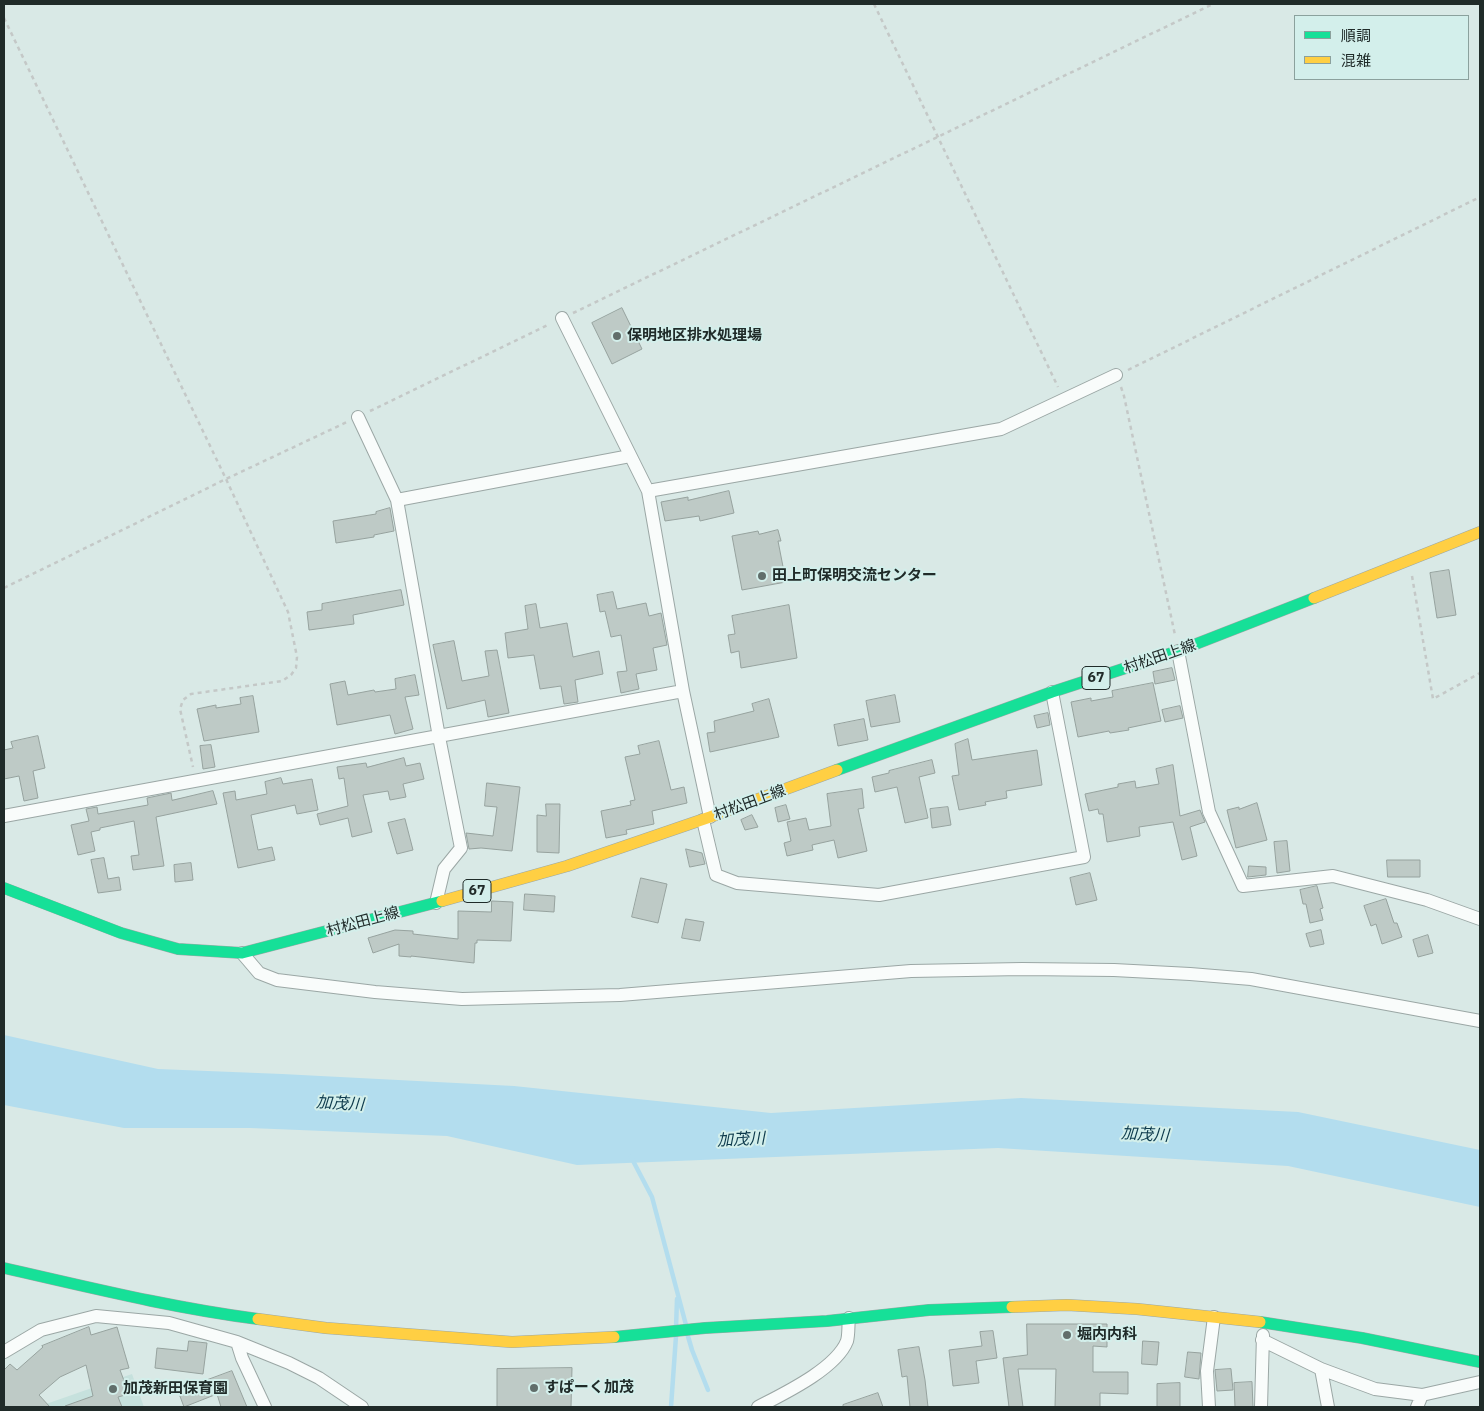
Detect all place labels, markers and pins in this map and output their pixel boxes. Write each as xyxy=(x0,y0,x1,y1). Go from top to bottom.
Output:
place label: 保明地区排水処理場 xyxy=(627,327,762,345)
marker: 保明地区排水処理場 xyxy=(611,330,623,342)
place label: 田上町保明交流センター xyxy=(772,567,937,585)
marker: 田上町保明交流センター xyxy=(756,570,768,582)
place label: 堀内内科 xyxy=(1077,1326,1137,1344)
marker: 堀内内科 xyxy=(1061,1329,1073,1341)
place label: すぱーく加茂 xyxy=(544,1379,634,1397)
place label: 加茂新田保育園 xyxy=(123,1380,228,1398)
marker: すぱーく加茂 xyxy=(528,1382,540,1394)
marker: 加茂新田保育園 xyxy=(107,1383,119,1395)

